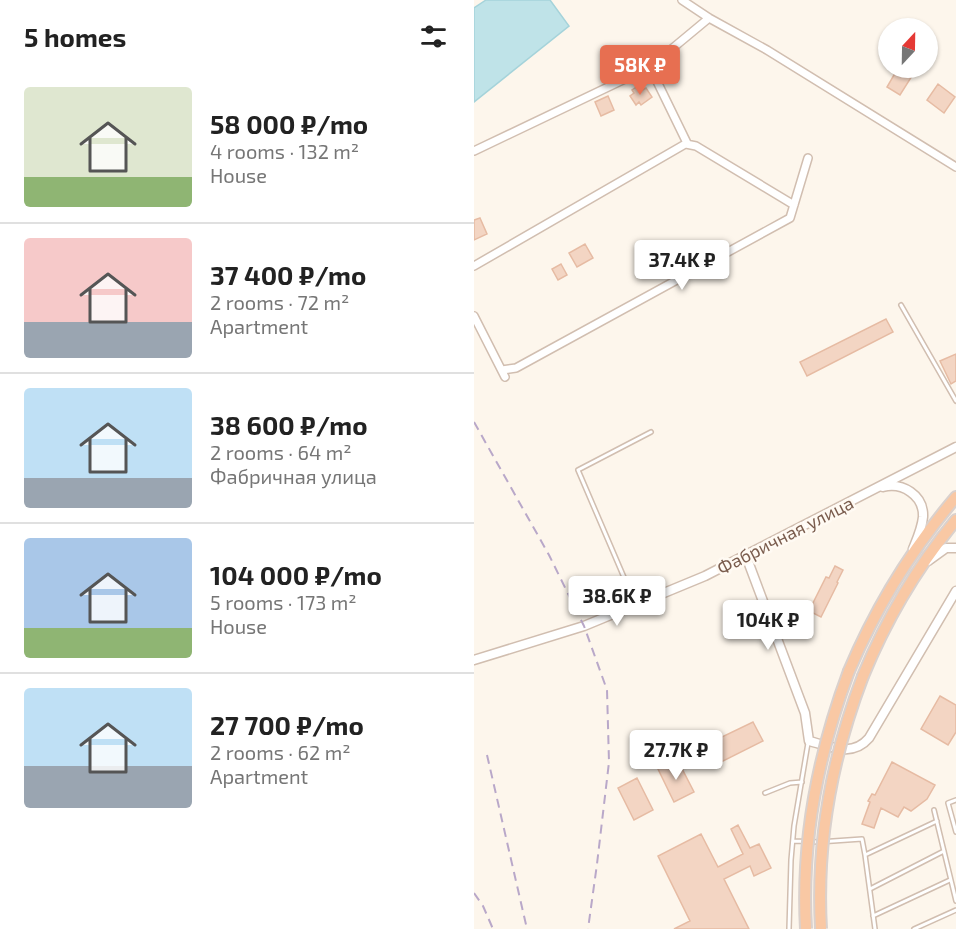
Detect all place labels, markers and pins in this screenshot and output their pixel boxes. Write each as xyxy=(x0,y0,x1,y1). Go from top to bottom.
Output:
pin: 58K ₽ xyxy=(598,45,682,96)
pin: 37.4K ₽ xyxy=(627,240,737,291)
pin: 38.6K ₽ xyxy=(562,576,672,627)
pin: 104K ₽ xyxy=(719,600,817,651)
pin: 27.7K ₽ xyxy=(621,730,731,781)

